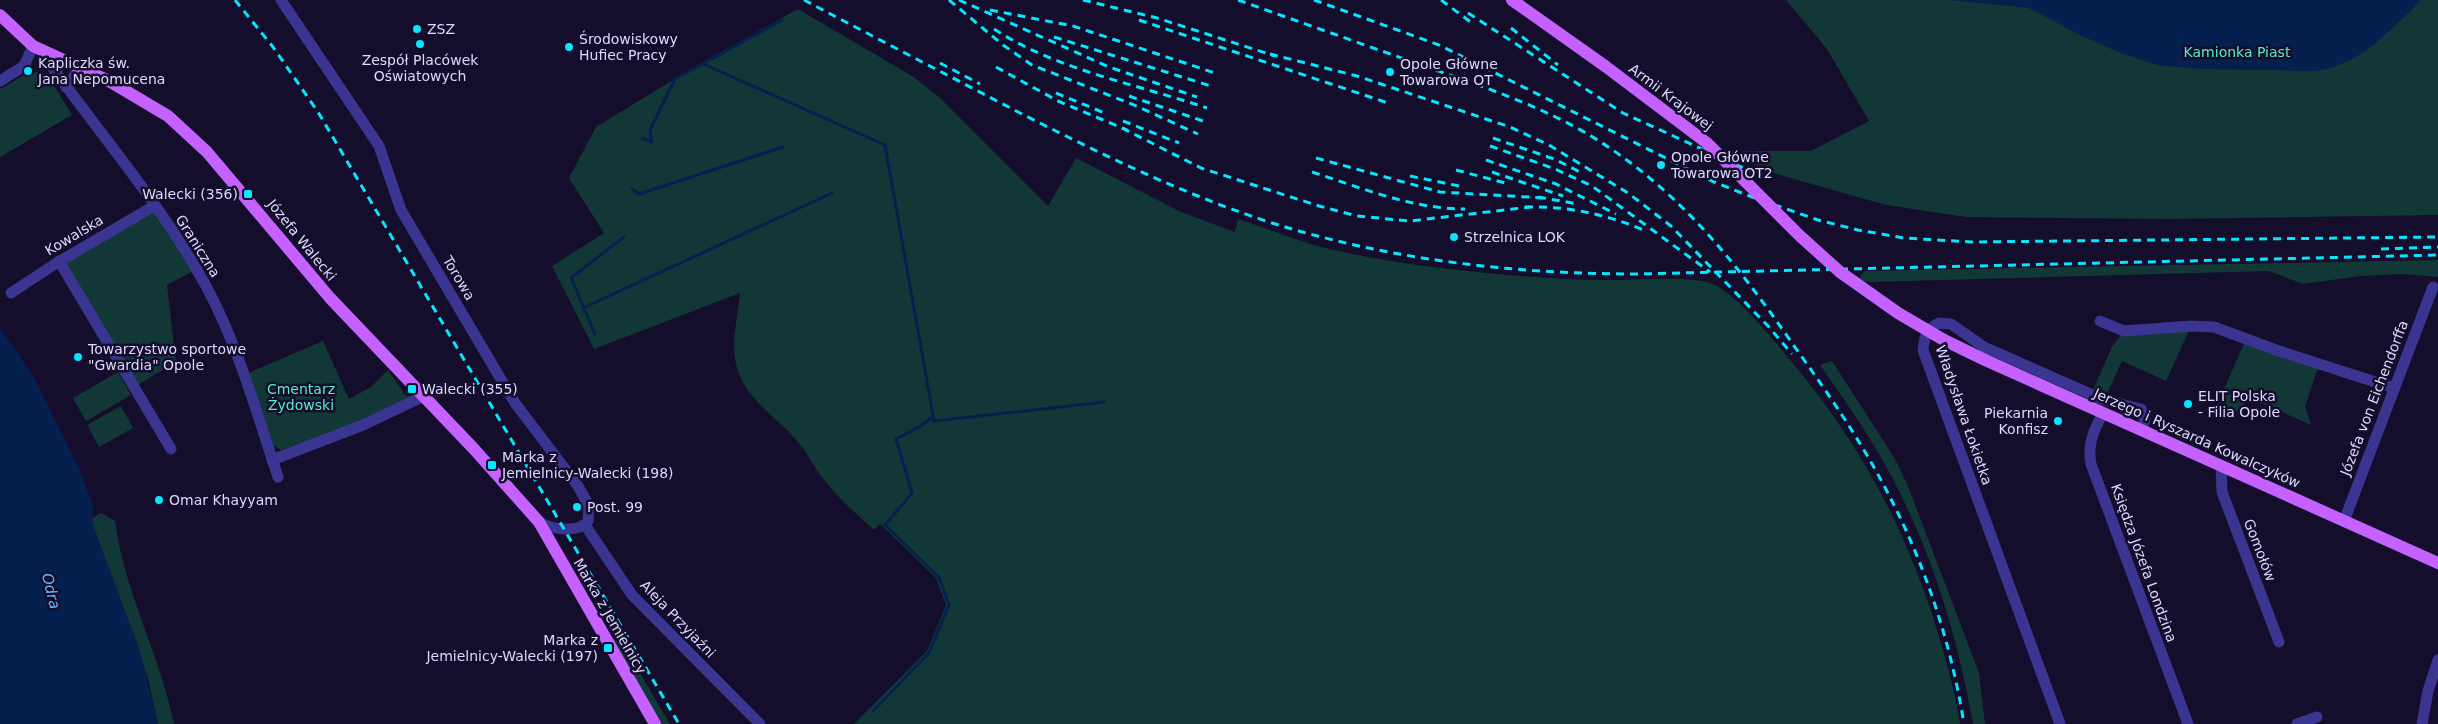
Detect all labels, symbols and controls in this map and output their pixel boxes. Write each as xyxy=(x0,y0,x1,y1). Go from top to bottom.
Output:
place label: ZSZ xyxy=(427,21,455,37)
marker: ZSZ xyxy=(411,23,423,35)
place label: Środowiskowy Hufiec Pracy xyxy=(579,30,678,63)
marker: Zespół Placówek Oświatowych xyxy=(414,38,426,50)
marker: Środowiskowy Hufiec Pracy xyxy=(563,41,575,53)
park label: Kamionka Piast xyxy=(2184,44,2291,60)
place label: Zespół Placówek Oświatowych xyxy=(362,52,479,84)
place label: Kapliczka św. Jana Nepomucena xyxy=(37,55,165,87)
place label: Opole Główne Towarowa OT xyxy=(1399,56,1498,88)
street label: Armii Krajowej xyxy=(1626,60,1716,134)
marker: Kapliczka św. Jana Nepomucena xyxy=(22,65,34,77)
marker: Opole Główne Towarowa OT xyxy=(1384,66,1396,78)
place label: Opole Główne Towarowa OT2 xyxy=(1670,149,1773,181)
marker: Opole Główne Towarowa OT2 xyxy=(1655,159,1667,171)
place label: Walecki (356) xyxy=(142,186,238,202)
marker: Walecki (356) xyxy=(242,188,254,200)
street label: Józefa Walecki xyxy=(264,195,340,284)
street label: Kowalska xyxy=(42,211,106,259)
street label: Graniczna xyxy=(173,212,223,280)
place label: Strzelnica LOK xyxy=(1464,229,1566,245)
marker: Strzelnica LOK xyxy=(1448,231,1460,243)
street label: Torowa xyxy=(439,252,478,303)
street label: Józefa von Eichendorffa xyxy=(2337,318,2411,479)
place label: Towarzystwo sportowe "Gwardia" Opole xyxy=(87,341,246,373)
street label: Władysława Łokietka xyxy=(1933,343,1995,487)
marker: Towarzystwo sportowe "Gwardia" Opole xyxy=(72,351,84,363)
park label: Cmentarz Żydowski xyxy=(267,381,335,413)
place label: Walecki (355) xyxy=(422,381,518,397)
marker: Walecki (355) xyxy=(406,383,418,395)
street label: Jerzego i Ryszarda Kowalczyków xyxy=(2090,385,2303,491)
place label: ELIT Polska - Filia Opole xyxy=(2198,388,2280,420)
marker: ELIT Polska - Filia Opole xyxy=(2182,398,2194,410)
place label: Piekarnia Konfisz xyxy=(1984,405,2048,437)
marker: Piekarnia Konfisz xyxy=(2052,415,2064,427)
place label: Marka z Jemielnicy-Walecki (198) xyxy=(501,449,674,481)
marker: Marka z Jemielnicy-Walecki (198) xyxy=(486,459,498,471)
street label: Księdza Józefa Londzina xyxy=(2108,482,2180,644)
place label: Omar Khayyam xyxy=(169,492,278,508)
marker: Omar Khayyam xyxy=(153,494,165,506)
place label: Post. 99 xyxy=(587,499,643,515)
marker: Post. 99 xyxy=(571,501,583,513)
street label: Gomołów xyxy=(2241,516,2279,584)
street label: Marka z Jemielnicy xyxy=(570,555,650,677)
water label: Odra xyxy=(38,571,64,611)
street label: Aleja Przyjaźni xyxy=(637,577,719,661)
place label: Marka z Jemielnicy-Walecki (197) xyxy=(425,632,598,664)
marker: Marka z Jemielnicy-Walecki (197) xyxy=(602,642,614,654)

